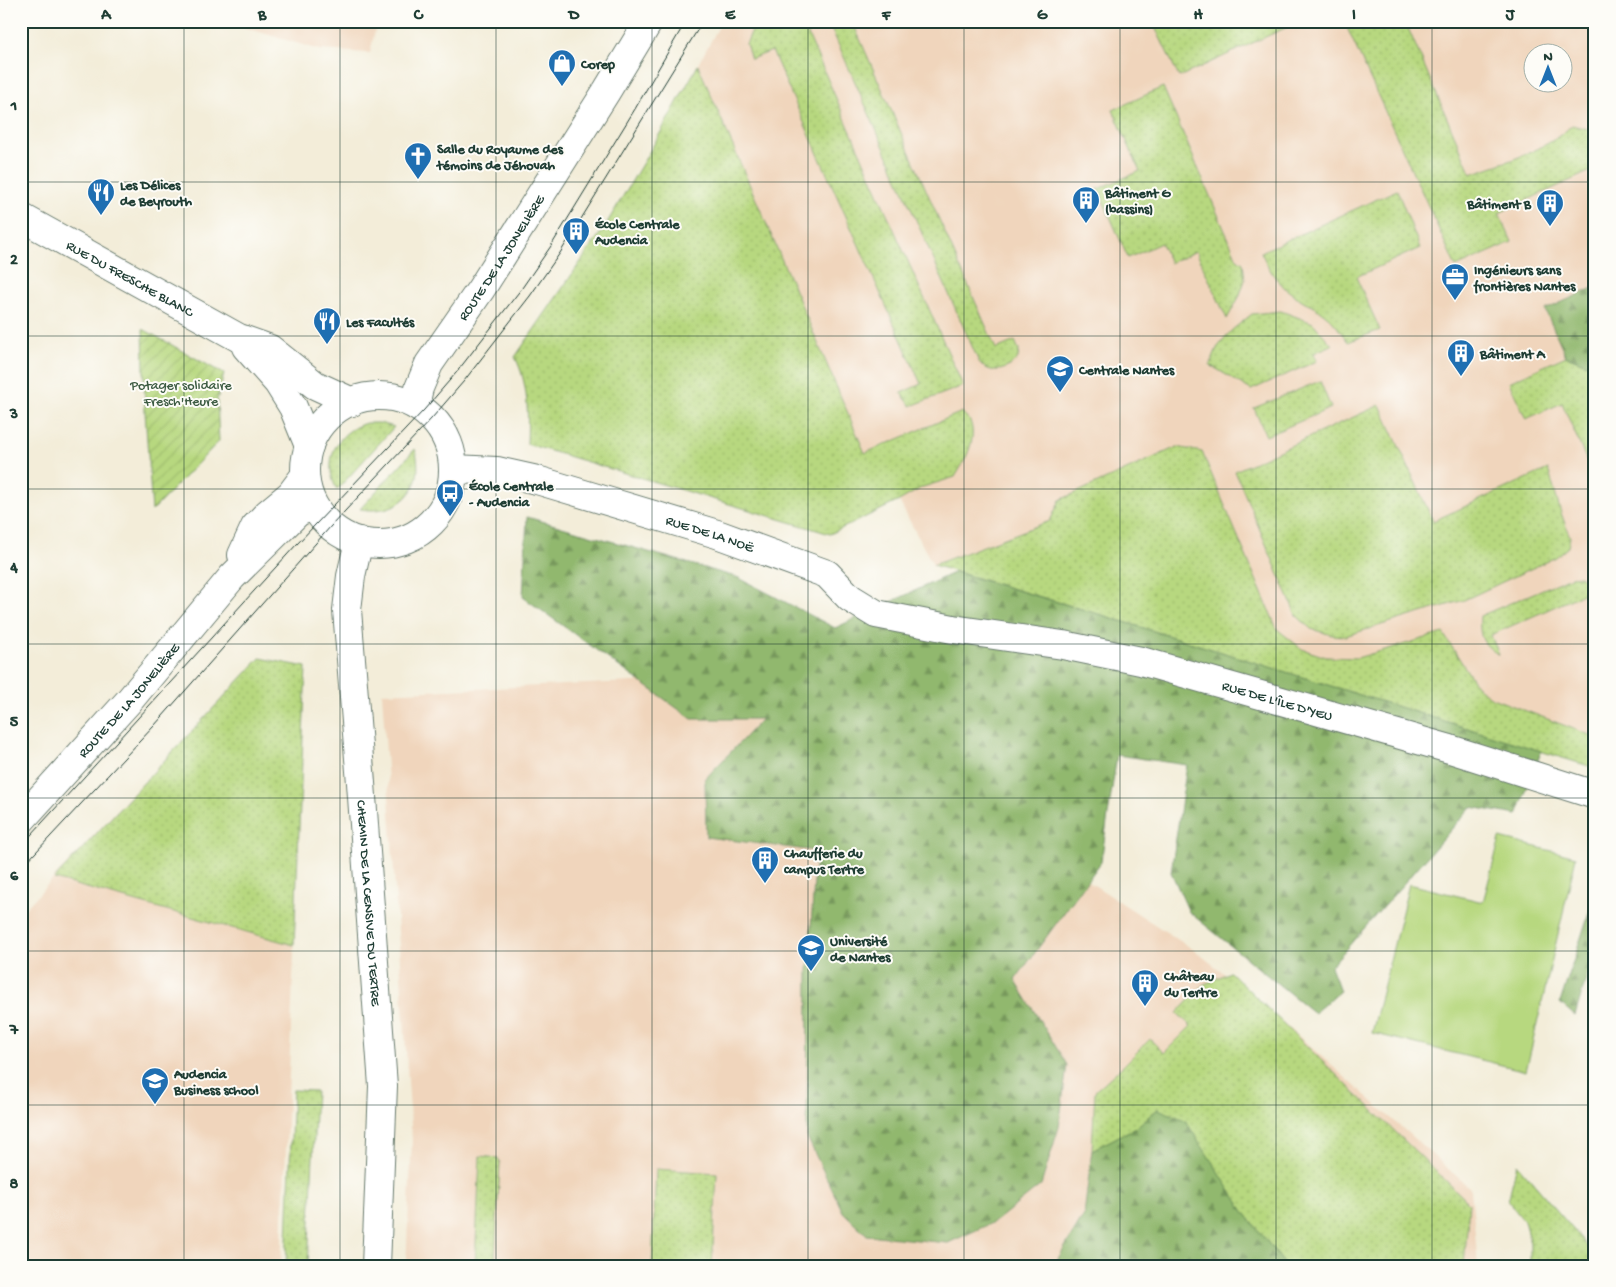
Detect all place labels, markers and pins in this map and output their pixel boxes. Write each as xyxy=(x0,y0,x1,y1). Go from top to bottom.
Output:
shop icon: Corep xyxy=(547,48,577,87)
place label: Corep xyxy=(580,57,615,74)
church icon: Salle du Royaume des témoins de Jéhovah xyxy=(403,141,433,180)
place label: Salle du Royaume des témoins de Jéhovah xyxy=(435,142,564,175)
restaurant icon: Les Délices de Beyrouth xyxy=(86,177,116,216)
place label: Les Délices de Beyrouth xyxy=(120,178,193,211)
building icon: Bâtiment G (bassins) xyxy=(1071,185,1101,224)
place label: Bâtiment G (bassins) xyxy=(1104,186,1172,219)
building icon: Bâtiment B xyxy=(1535,188,1565,227)
place label: Bâtiment B xyxy=(1466,197,1532,214)
building icon: École Centrale Audencia xyxy=(561,216,591,255)
place label: École Centrale Audencia xyxy=(594,217,680,250)
office icon: Ingénieurs sans frontières Nantes xyxy=(1440,262,1470,301)
place label: Ingénieurs sans frontières Nantes xyxy=(1473,263,1576,296)
restaurant icon: Les Facultés xyxy=(312,306,342,345)
place label: Les Facultés xyxy=(346,315,415,332)
building icon: Bâtiment A xyxy=(1446,338,1476,377)
place label: Bâtiment A xyxy=(1479,347,1547,364)
school or university icon: Centrale Nantes xyxy=(1045,354,1075,393)
place label: Centrale Nantes xyxy=(1078,363,1175,380)
bus stop icon: École Centrale - Audencia xyxy=(435,478,465,517)
place label: École Centrale - Audencia xyxy=(469,479,554,512)
building icon: Chaufferie du campus Tertre xyxy=(750,845,780,884)
place label: Chaufferie du campus Tertre xyxy=(783,846,865,879)
school or university icon: Université de Nantes xyxy=(796,933,826,972)
place label: Université de Nantes xyxy=(830,934,891,967)
building icon: Château du Tertre xyxy=(1130,968,1160,1007)
place label: Château du Tertre xyxy=(1163,969,1218,1002)
school or university icon: Audencia Business school xyxy=(140,1066,170,1105)
place label: Audencia Business school xyxy=(173,1067,258,1100)

